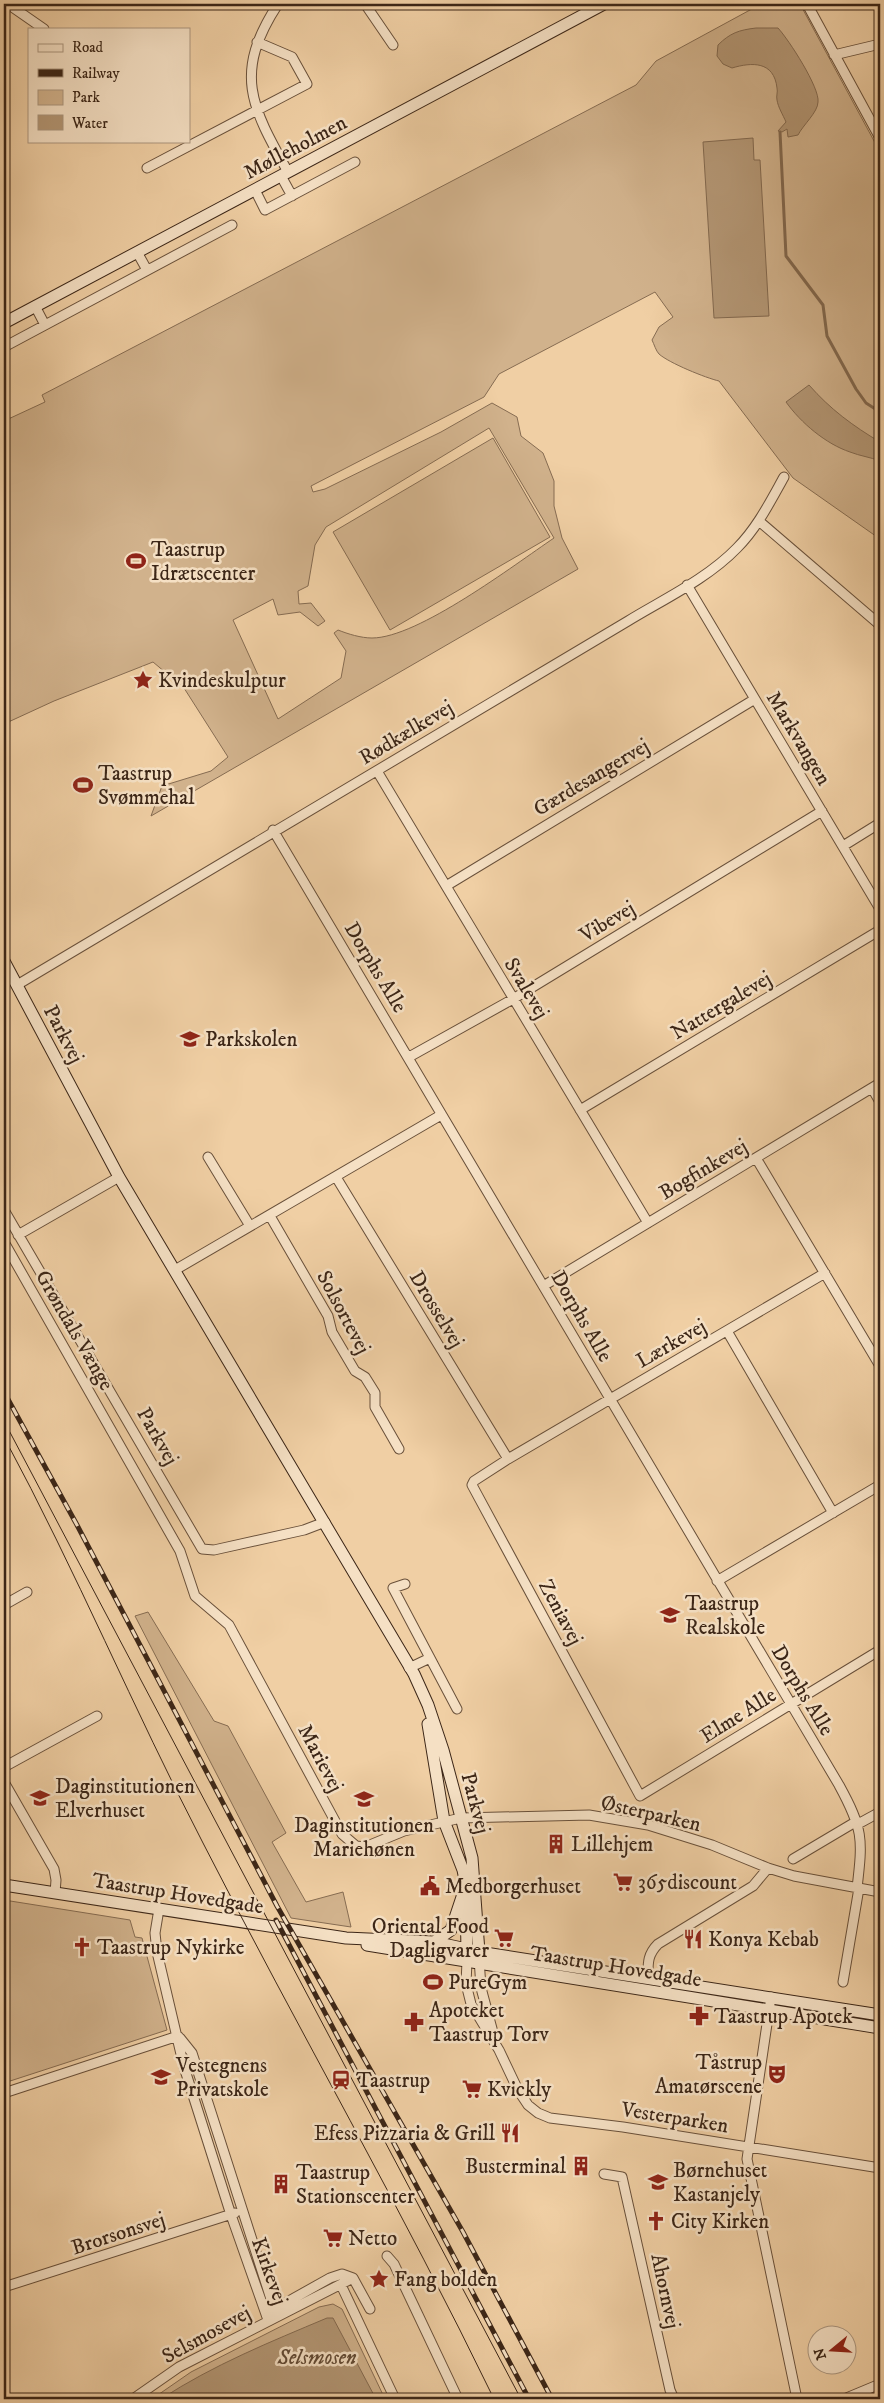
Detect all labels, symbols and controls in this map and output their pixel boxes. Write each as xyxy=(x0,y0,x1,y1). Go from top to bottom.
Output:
legend xyxy=(28,28,190,142)
text: Road xyxy=(72,38,104,57)
text: Railway xyxy=(72,64,120,83)
text: Park xyxy=(72,88,101,107)
street label: Mølleholmen xyxy=(239,110,351,186)
text: Water xyxy=(71,114,108,133)
place label: Taastrup Idrætscenter xyxy=(151,537,256,587)
sports icon: Taastrup Idrætscenter xyxy=(125,550,147,572)
place label: Kvindeskulptur xyxy=(158,668,286,694)
place icon: Kvindeskulptur xyxy=(132,669,154,691)
street label: Markvangen xyxy=(760,687,836,790)
street label: Rødkælkevej xyxy=(355,695,458,771)
street label: Gærdesangervej xyxy=(529,733,654,823)
place label: Taastrup Svømmehal xyxy=(98,761,195,811)
sports icon: Taastrup Svømmehal xyxy=(72,774,94,796)
street label: Vibevej xyxy=(574,895,640,949)
street label: Dorphs Alle xyxy=(338,917,412,1018)
street label: Svalevej xyxy=(498,953,554,1024)
street label: Nattergalevej xyxy=(667,966,776,1046)
street label: Parkvej xyxy=(37,1001,89,1068)
place label: Parkskolen xyxy=(205,1027,298,1053)
school or university icon: Parkskolen xyxy=(179,1028,201,1050)
street label: Bogfinkevej xyxy=(655,1133,752,1206)
street label: Grøndals Vænge xyxy=(29,1266,119,1396)
street label: Solsortevej xyxy=(310,1266,376,1359)
street label: Drosselvej xyxy=(403,1266,469,1353)
street label: Dorphs Alle xyxy=(545,1266,618,1367)
street label: Lærkevej xyxy=(632,1313,711,1374)
street label: Parkvej xyxy=(130,1403,184,1470)
street label: Zeniavej xyxy=(532,1575,588,1650)
place label: Taastrup Realskole xyxy=(685,1591,765,1641)
school or university icon: Taastrup Realskole xyxy=(659,1604,681,1626)
street label: Dorphs Alle xyxy=(765,1640,839,1741)
street label: Elme Alle xyxy=(696,1682,782,1749)
street label: Marievej xyxy=(292,1720,349,1797)
street label: Parkvej xyxy=(454,1770,496,1837)
place label: Daginstitutionen Elverhuset xyxy=(55,1774,195,1824)
school or university icon: Daginstitutionen Elverhuset xyxy=(29,1787,51,1809)
school or university icon: Daginstitutionen Mariehønen xyxy=(353,1788,375,1810)
street label: Østerparken xyxy=(598,1790,704,1838)
place label: Daginstitutionen Mariehønen xyxy=(294,1813,434,1863)
place label: Lillehjem xyxy=(571,1832,654,1858)
building icon: Lillehjem xyxy=(545,1833,567,1855)
street label: Taastrup Hovedgade xyxy=(90,1868,266,1920)
place label: 365discount xyxy=(638,1870,737,1896)
supermarket icon: 365discount xyxy=(612,1871,634,1893)
place label: Medborgerhuset xyxy=(445,1874,581,1900)
public building icon: Medborgerhuset xyxy=(419,1875,441,1897)
place label: Oriental Food Dagligvarer xyxy=(372,1914,490,1964)
supermarket icon: Oriental Food Dagligvarer xyxy=(493,1927,515,1949)
place label: Konya Kebab xyxy=(708,1927,819,1953)
restaurant icon: Konya Kebab xyxy=(682,1928,704,1950)
place label: Taastrup Nykirke xyxy=(97,1935,245,1961)
church icon: Taastrup Nykirke xyxy=(71,1936,93,1958)
street label: Taastrup Hovedgade xyxy=(528,1941,704,1993)
place label: PureGym xyxy=(448,1970,527,1996)
sports icon: PureGym xyxy=(422,1971,444,1993)
place label: Apoteket Taastrup Torv xyxy=(429,1998,550,2048)
place label: Taastrup Apotek xyxy=(714,2004,853,2030)
pharmacy icon: Taastrup Apotek xyxy=(688,2005,710,2027)
pharmacy icon: Apoteket Taastrup Torv xyxy=(403,2011,425,2033)
place label: Tåstrup Amatørscene xyxy=(655,2050,762,2100)
place label: Vestegnens Privatskole xyxy=(175,2053,269,2103)
theatre icon: Tåstrup Amatørscene xyxy=(766,2063,788,2085)
school or university icon: Vestegnens Privatskole xyxy=(150,2066,172,2088)
place label: Taastrup xyxy=(356,2068,430,2094)
station icon: Taastrup xyxy=(330,2069,352,2091)
place label: Kvickly xyxy=(487,2077,552,2103)
supermarket icon: Kvickly xyxy=(461,2078,483,2100)
street label: Vesterparken xyxy=(618,2097,730,2139)
place label: Efess Pizzaria & Grill xyxy=(314,2121,496,2147)
restaurant icon: Efess Pizzaria & Grill xyxy=(499,2122,521,2144)
place label: Busterminal xyxy=(465,2154,567,2180)
building icon: Busterminal xyxy=(570,2155,592,2177)
place label: Børnehuset Kastanjely xyxy=(673,2158,768,2208)
place label: Taastrup Stationscenter xyxy=(296,2160,415,2210)
school or university icon: Børnehuset Kastanjely xyxy=(647,2171,669,2193)
building icon: Taastrup Stationscenter xyxy=(270,2173,292,2195)
street label: Brorsonsvej xyxy=(68,2207,169,2261)
place label: City Kirken xyxy=(671,2209,769,2235)
church icon: City Kirken xyxy=(645,2210,667,2232)
place label: Netto xyxy=(348,2226,397,2252)
supermarket icon: Netto xyxy=(322,2227,344,2249)
street label: Kirkevej xyxy=(245,2234,293,2309)
street label: Ahornvej xyxy=(644,2251,686,2331)
place label: Fang bolden xyxy=(394,2267,497,2293)
place icon: Fang bolden xyxy=(368,2268,390,2290)
street label: Selsmosevej xyxy=(157,2300,255,2370)
north arrow xyxy=(806,2326,856,2376)
park label: Selsmosen xyxy=(277,2345,357,2371)
text: N xyxy=(810,2345,831,2362)

